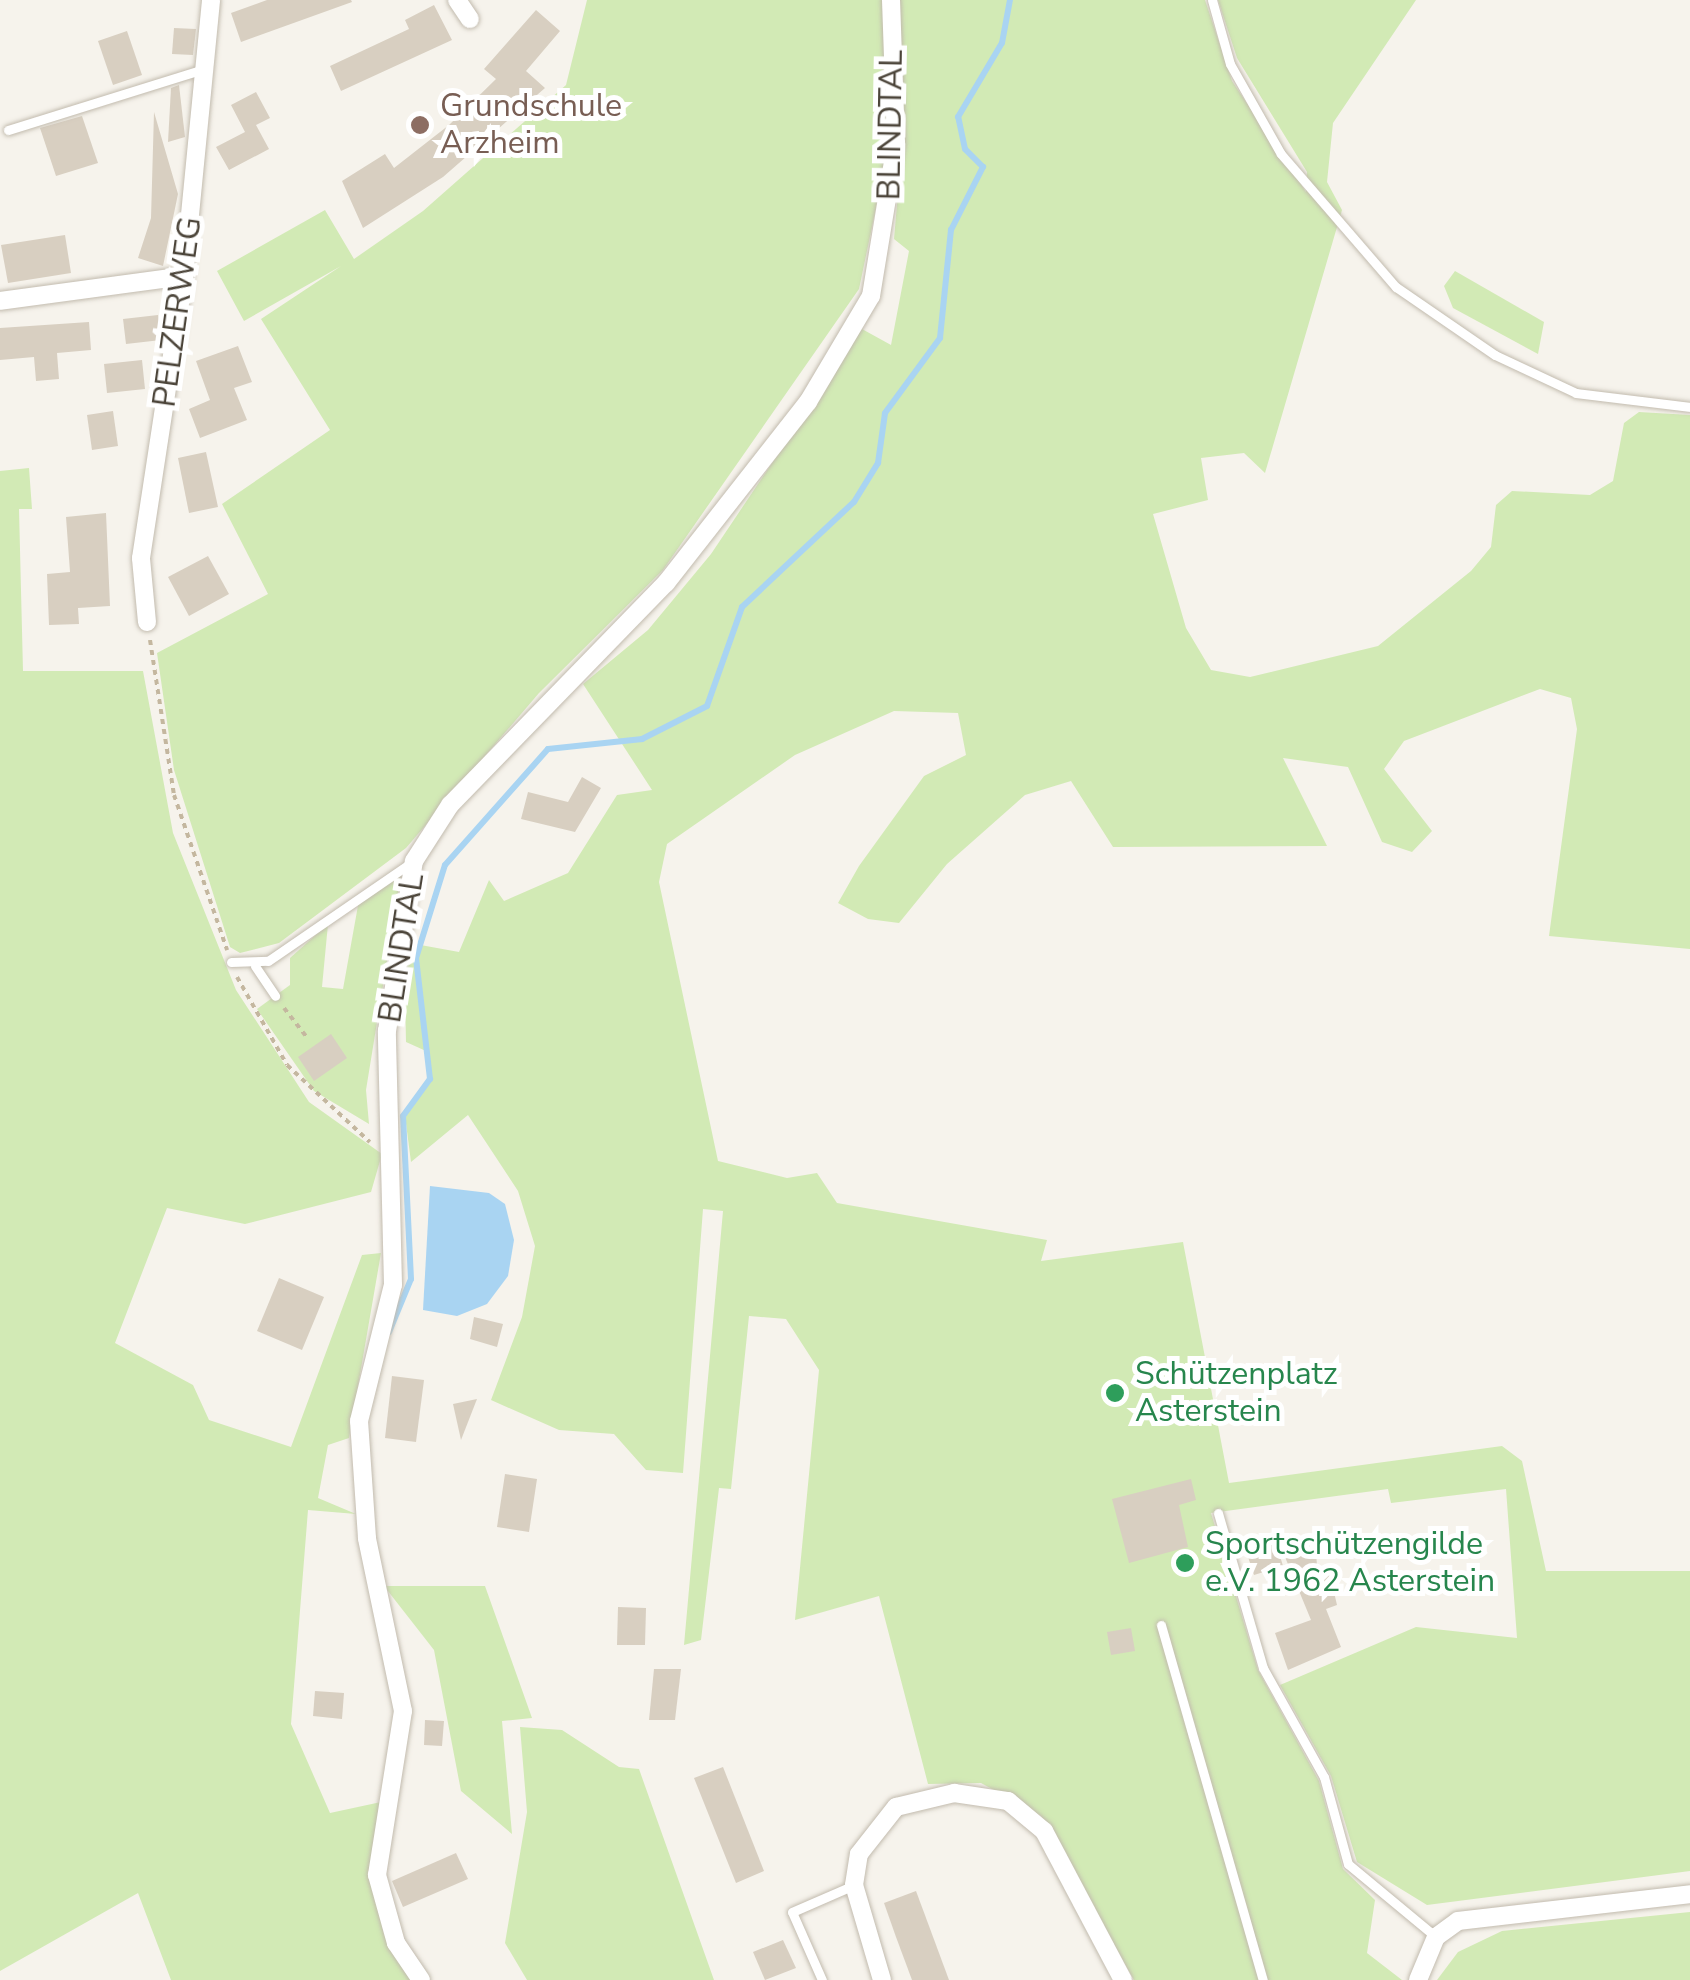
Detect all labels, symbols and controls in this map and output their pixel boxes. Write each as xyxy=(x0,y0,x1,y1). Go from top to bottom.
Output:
street label: BLINDTAL xyxy=(870,49,912,201)
place label: Grundschule Arzheim xyxy=(440,88,622,163)
marker: Grundschule Arzheim xyxy=(409,114,431,136)
street label: PELZERWEG xyxy=(146,214,210,410)
street label: BLINDTAL xyxy=(371,871,433,1025)
place label: Schützenplatz Asterstein xyxy=(1135,1356,1338,1431)
marker: Schützenplatz Asterstein xyxy=(1104,1382,1126,1404)
place label: Sportschützengilde e.V. 1962 Asterstein xyxy=(1205,1526,1495,1601)
marker: Sportschützengilde e.V. 1962 Asterstein xyxy=(1174,1552,1196,1574)

